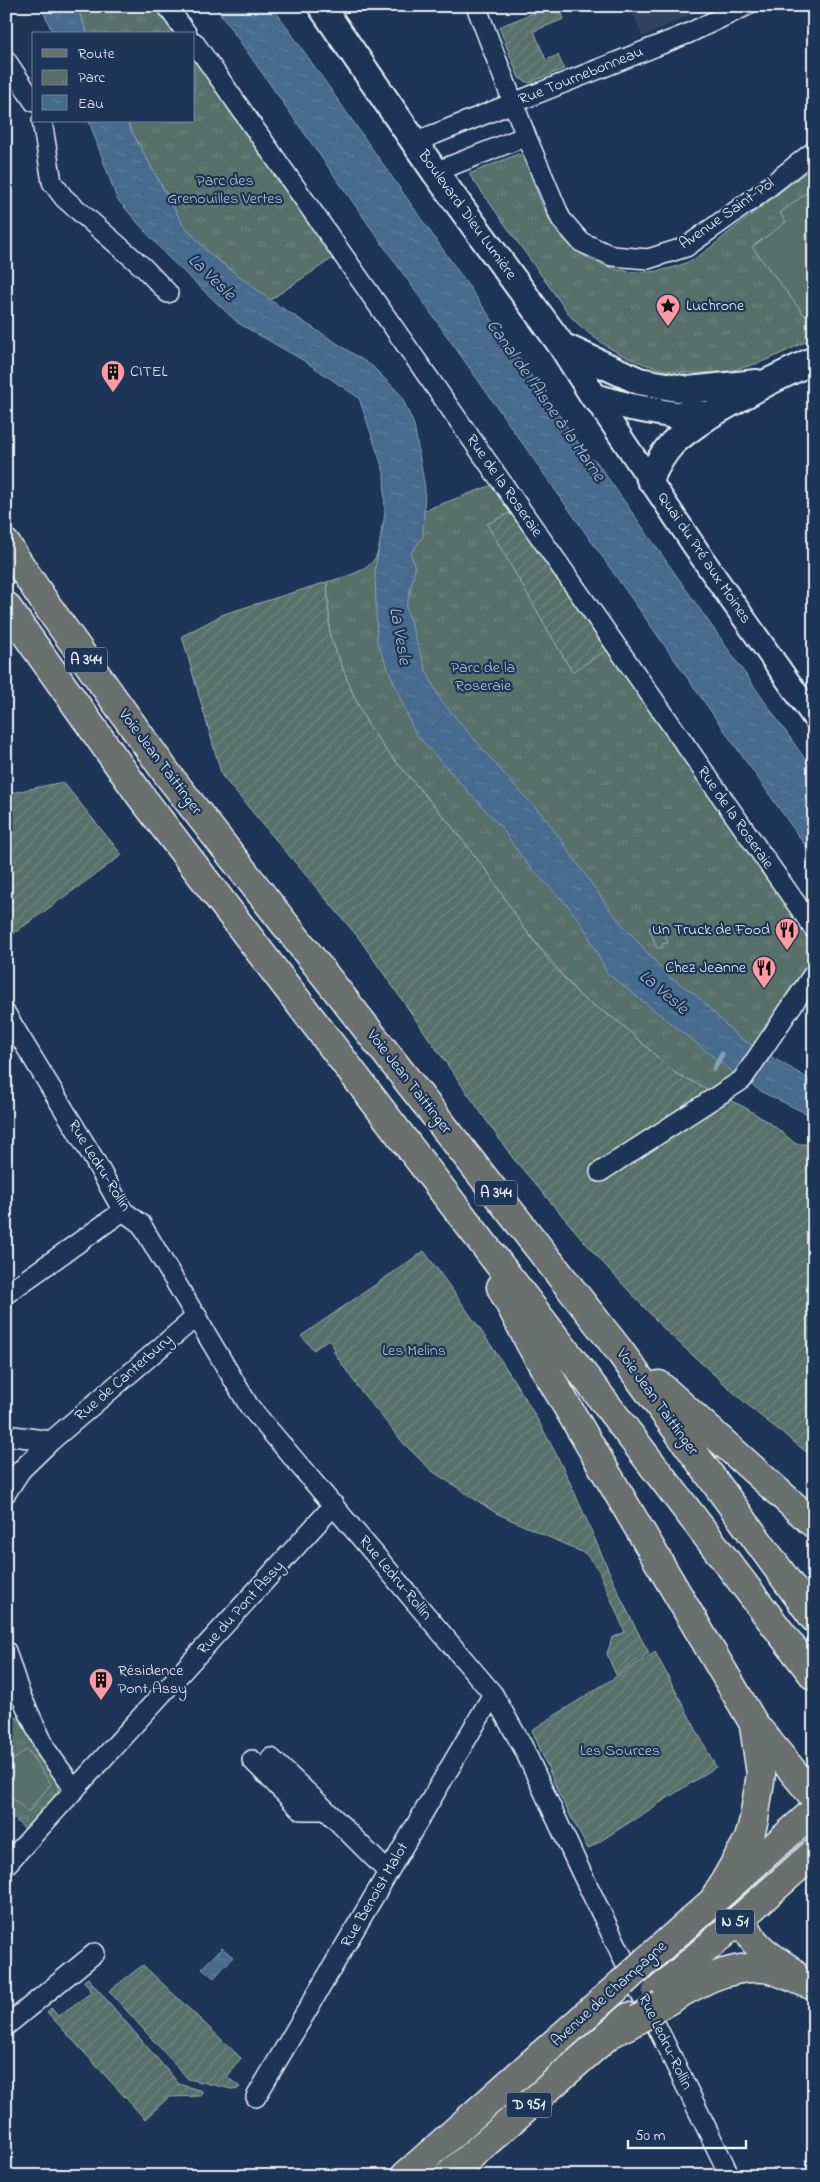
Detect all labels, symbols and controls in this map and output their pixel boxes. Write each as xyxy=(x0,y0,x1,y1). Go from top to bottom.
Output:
legend xyxy=(32,32,195,122)
street label: Rue Tournebonneau xyxy=(515,40,647,112)
text: Route xyxy=(78,43,115,65)
text: Parc xyxy=(78,67,106,89)
text: Eau xyxy=(78,93,104,115)
street label: Boulevard Dieu Lumière xyxy=(411,144,523,286)
park label: Parc des Grenouilles Vertes xyxy=(167,169,283,211)
street label: Avenue Saint-Pol xyxy=(674,172,780,256)
water label: La Vesle xyxy=(181,249,241,308)
place icon: Luchrone xyxy=(655,293,681,327)
place label: Luchrone xyxy=(686,294,745,318)
water label: Canal de l'Aisne à la Marne xyxy=(479,315,611,488)
building icon: CITEL xyxy=(100,359,126,393)
place label: CITEL xyxy=(130,360,167,384)
street label: Rue de la Roseraie xyxy=(460,430,549,543)
street label: Quai du Pré aux Moines xyxy=(651,487,757,629)
water label: La Vesle xyxy=(381,605,417,668)
road number: A 344 xyxy=(65,648,107,672)
park label: Parc de la Roseraie xyxy=(451,656,515,698)
street label: Voie Jean Taittinger xyxy=(112,703,208,820)
street label: Rue de la Roseraie xyxy=(691,762,780,875)
restaurant icon: Un Truck de Food xyxy=(774,917,800,951)
place label: Un Truck de Food xyxy=(652,918,770,942)
restaurant icon: Chez Jeanne xyxy=(751,955,777,989)
place label: Chez Jeanne xyxy=(665,956,747,980)
water label: La Vesle xyxy=(633,965,694,1022)
street label: Voie Jean Taittinger xyxy=(360,1024,458,1139)
street label: Rue Ledru-Rollin xyxy=(61,1115,137,1217)
road number: A 344 xyxy=(475,1180,517,1206)
street label: Rue de Canterbury xyxy=(70,1328,179,1428)
park label: Les Melins xyxy=(382,1339,446,1363)
street label: Voie Jean Taittinger xyxy=(609,1343,704,1460)
street label: Rue Ledru-Rollin xyxy=(352,1530,438,1626)
street label: Rue du Pont Assy xyxy=(192,1555,290,1661)
place label: Résidence Pont Assy xyxy=(118,1659,187,1701)
building icon: Résidence Pont Assy xyxy=(88,1667,114,1701)
park label: Les Sources xyxy=(580,1739,660,1763)
street label: Rue Benoist Malot xyxy=(335,1837,415,1952)
road number: N 51 xyxy=(716,1910,754,1934)
street label: Avenue de Champagne xyxy=(546,1935,673,2053)
street label: Rue Ledru-Rollin xyxy=(631,1990,699,2094)
road number: D 951 xyxy=(506,2092,552,2118)
scale bar xyxy=(628,2117,745,2149)
text: 50 m xyxy=(635,2125,666,2147)

